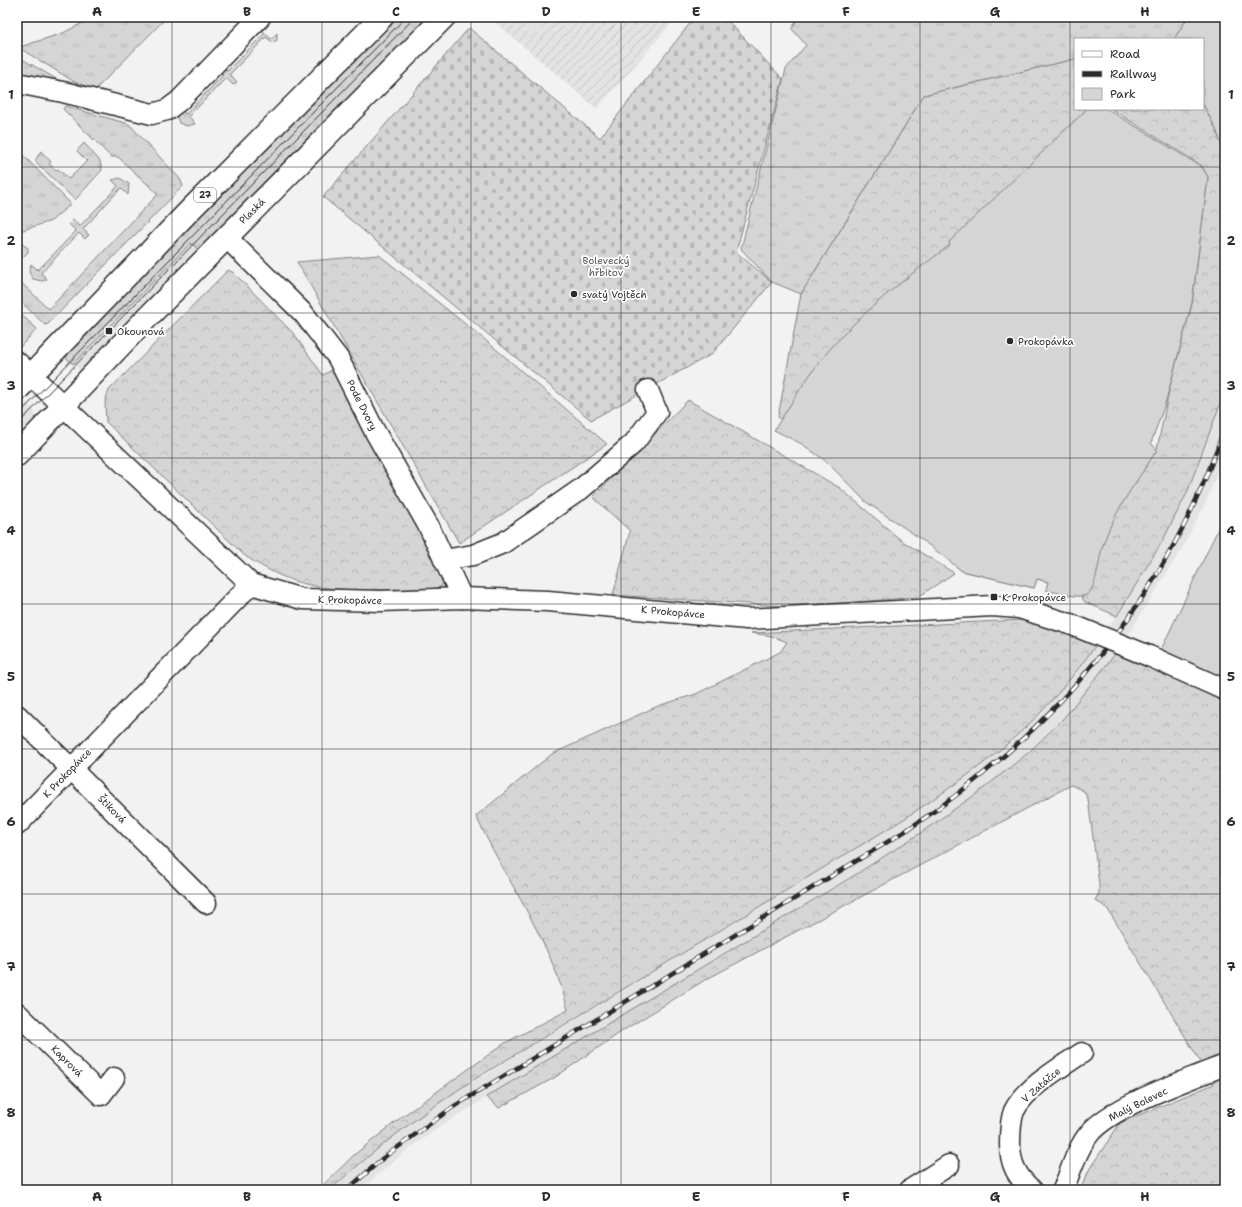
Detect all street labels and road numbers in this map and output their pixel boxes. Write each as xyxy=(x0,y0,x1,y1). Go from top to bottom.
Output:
road number: 27 xyxy=(194,188,216,202)
street label: Plaská xyxy=(236,195,268,227)
street label: Pode Dvory xyxy=(344,378,380,433)
street label: K Prokopávce xyxy=(318,593,383,607)
street label: K Prokopávce xyxy=(640,603,706,621)
street label: K Prokopávce xyxy=(40,745,94,801)
street label: Štiková xyxy=(95,792,129,826)
street label: Kaprová xyxy=(48,1042,86,1080)
street label: V Zatáčce xyxy=(1019,1064,1064,1106)
street label: Malý Bolevec xyxy=(1106,1084,1170,1124)

